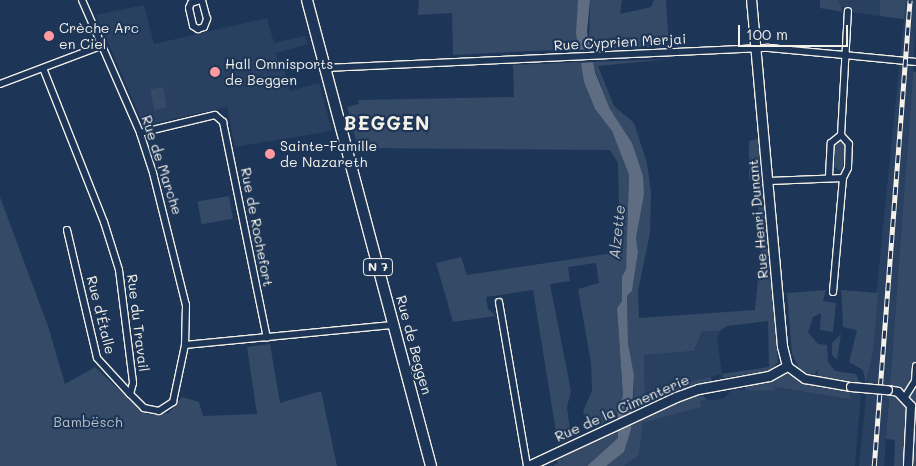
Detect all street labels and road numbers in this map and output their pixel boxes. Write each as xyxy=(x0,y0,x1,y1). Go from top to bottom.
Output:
street label: Rue Cyprien Merjai xyxy=(553,30,687,54)
street label: Rue de Marche xyxy=(138,113,186,217)
street label: Rue Henri Dunant xyxy=(744,159,772,279)
street label: Rue de Rochefort xyxy=(237,166,277,288)
road number: N 7 xyxy=(362,258,394,276)
street label: Rue du Travail xyxy=(124,273,152,373)
street label: Rue d'Étalle xyxy=(83,274,119,356)
street label: Rue de Beggen xyxy=(393,294,435,396)
street label: Rue de la Cimenterie xyxy=(552,371,692,445)

